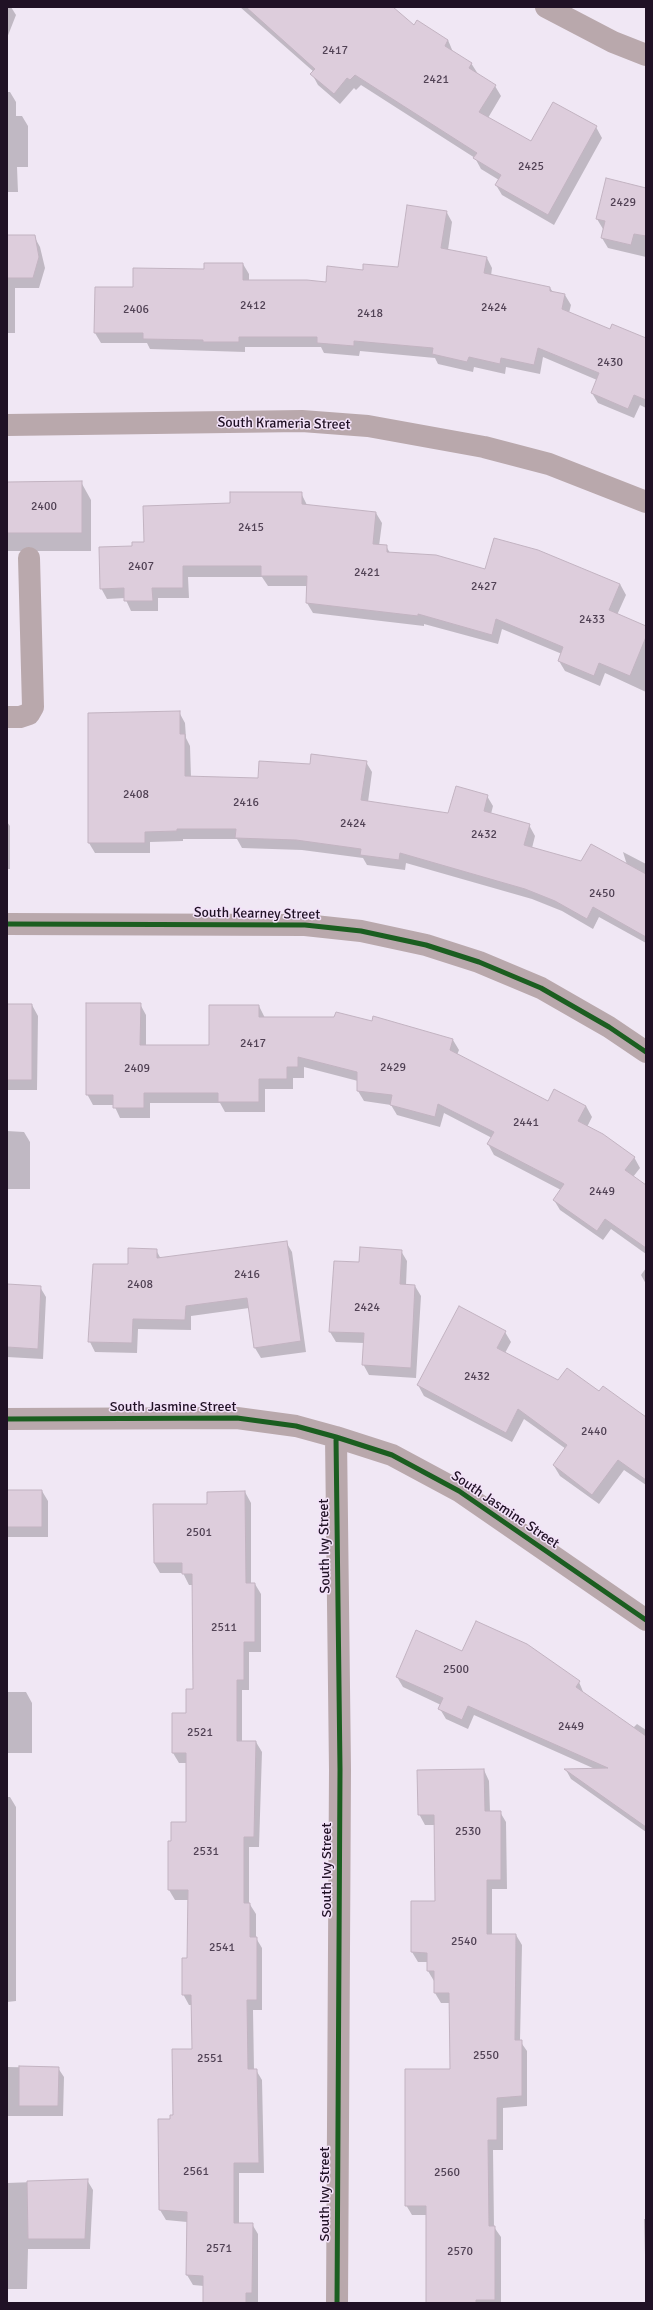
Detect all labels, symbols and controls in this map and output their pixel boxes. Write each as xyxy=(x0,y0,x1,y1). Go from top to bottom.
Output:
house number: 2417 xyxy=(322,44,348,58)
house number: 2421 xyxy=(423,73,449,87)
house number: 2425 xyxy=(518,160,544,174)
house number: 2429 xyxy=(610,196,636,210)
house number: 2412 xyxy=(240,299,266,313)
house number: 2424 xyxy=(481,301,507,315)
house number: 2406 xyxy=(123,303,149,317)
house number: 2418 xyxy=(357,307,383,321)
house number: 2430 xyxy=(597,356,623,370)
street label: South Krameria Street xyxy=(217,414,351,434)
house number: 2400 xyxy=(31,500,57,514)
house number: 2415 xyxy=(238,521,264,535)
house number: 2407 xyxy=(128,560,154,574)
house number: 2421 xyxy=(354,566,380,580)
house number: 2427 xyxy=(471,580,497,594)
house number: 2433 xyxy=(579,613,605,627)
house number: 2408 xyxy=(123,788,149,802)
house number: 2416 xyxy=(233,796,259,810)
house number: 2424 xyxy=(340,817,366,831)
house number: 2432 xyxy=(471,828,497,842)
house number: 2450 xyxy=(589,887,615,901)
street label: South Kearney Street xyxy=(194,904,320,924)
house number: 2417 xyxy=(240,1037,266,1051)
house number: 2429 xyxy=(380,1061,406,1075)
house number: 2409 xyxy=(124,1062,150,1076)
house number: 2441 xyxy=(513,1116,539,1130)
house number: 2449 xyxy=(589,1185,615,1199)
house number: 2416 xyxy=(234,1268,260,1282)
house number: 2408 xyxy=(127,1278,153,1292)
house number: 2424 xyxy=(354,1301,380,1315)
house number: 2432 xyxy=(464,1370,490,1384)
street label: South Jasmine Street xyxy=(110,1399,236,1415)
house number: 2440 xyxy=(581,1425,607,1439)
street label: South Jasmine Street xyxy=(448,1468,562,1552)
street label: South Ivy Street xyxy=(316,1498,334,1594)
house number: 2501 xyxy=(186,1526,212,1540)
house number: 2511 xyxy=(211,1621,237,1635)
house number: 2500 xyxy=(443,1663,469,1677)
house number: 2449 xyxy=(558,1720,584,1734)
house number: 2521 xyxy=(187,1726,213,1740)
street label: South Ivy Street xyxy=(319,1823,335,1917)
house number: 2530 xyxy=(455,1825,481,1839)
house number: 2531 xyxy=(193,1845,219,1859)
house number: 2540 xyxy=(451,1935,477,1949)
house number: 2541 xyxy=(209,1941,235,1955)
house number: 2550 xyxy=(473,2049,499,2063)
house number: 2551 xyxy=(197,2052,223,2066)
street label: South Ivy Street xyxy=(317,2147,333,2241)
house number: 2561 xyxy=(183,2165,209,2179)
house number: 2560 xyxy=(434,2166,460,2180)
house number: 2571 xyxy=(206,2242,232,2256)
house number: 2570 xyxy=(447,2245,473,2259)

